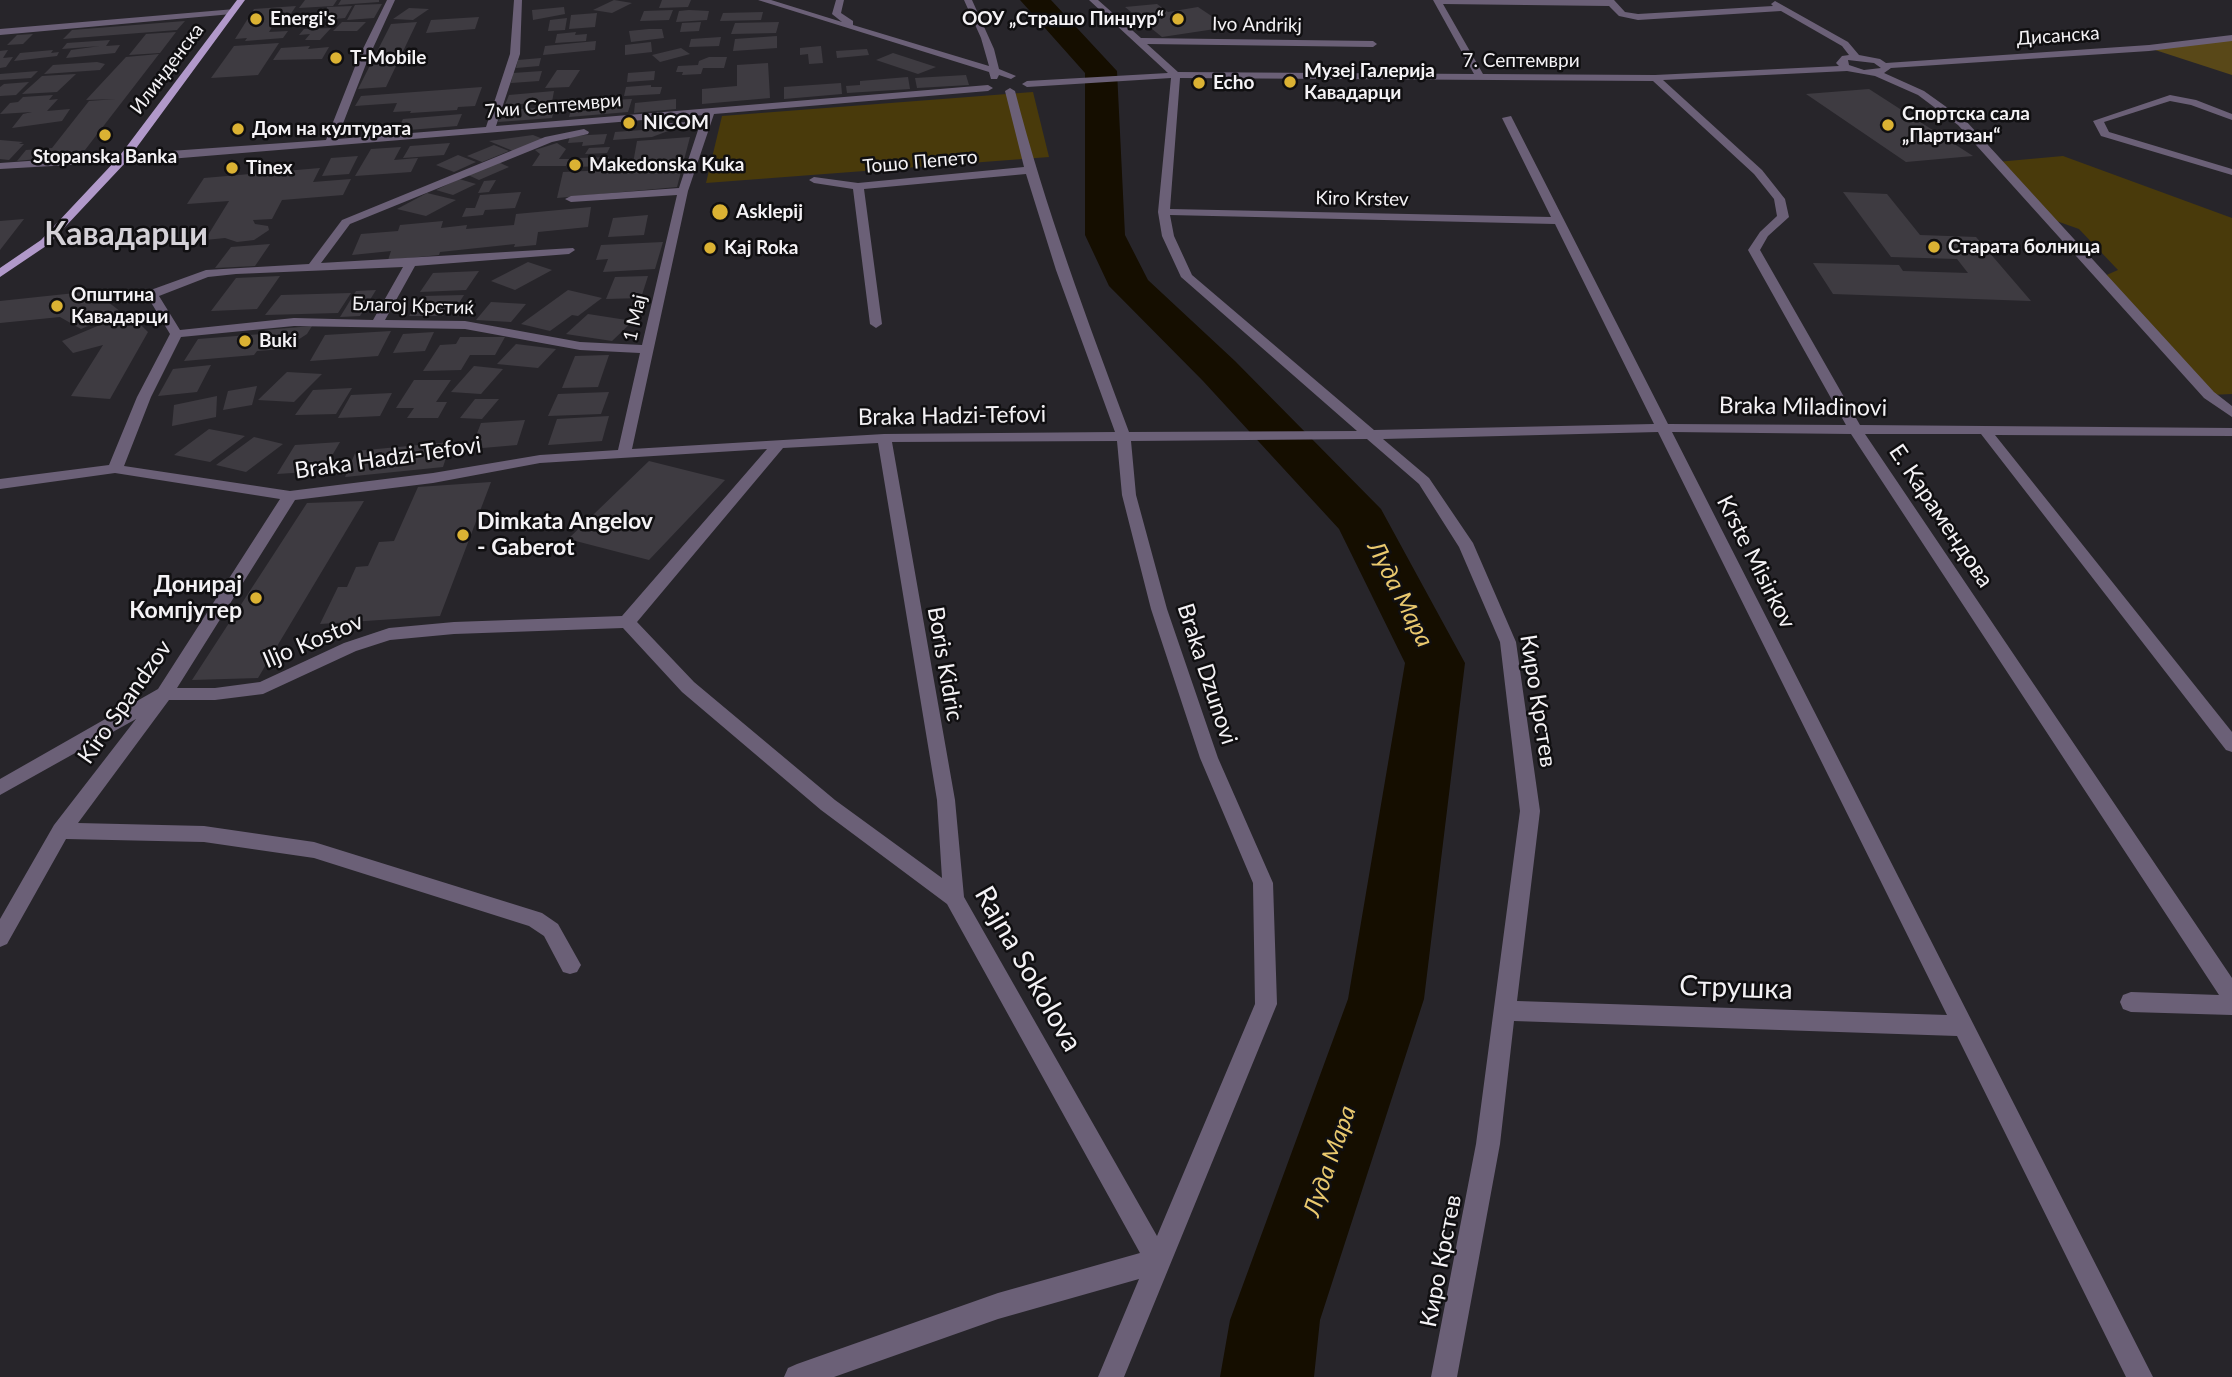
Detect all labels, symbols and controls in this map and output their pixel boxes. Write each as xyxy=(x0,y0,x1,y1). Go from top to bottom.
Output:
place label: Energi's xyxy=(270,8,336,30)
place label: ООУ „Страшо Пинџур“ xyxy=(962,8,1164,30)
marker: Energi's xyxy=(248,11,264,27)
marker: ООУ „Страшо Пинџур“ xyxy=(1170,11,1186,27)
street label: Ivo Andrikj xyxy=(1212,13,1302,37)
street label: Илинденска xyxy=(125,19,209,119)
street label: Дисанска xyxy=(2016,22,2100,50)
place label: T-Mobile xyxy=(350,47,426,69)
marker: T-Mobile xyxy=(328,50,344,66)
street label: 7. Септември xyxy=(1462,50,1580,72)
place label: Музеј Галерија Кавадарци xyxy=(1304,60,1435,104)
place label: Echo xyxy=(1213,72,1254,94)
marker: Музеј Галерија Кавадарци xyxy=(1282,74,1298,90)
marker: Echo xyxy=(1191,75,1207,91)
street label: 7ми Септември xyxy=(484,89,622,123)
place label: Спортска сала „Партизан“ xyxy=(1902,103,2030,147)
place label: NICOM xyxy=(643,112,709,134)
marker: NICOM xyxy=(621,115,637,131)
marker: Спортска сала „Партизан“ xyxy=(1880,117,1896,133)
place label: Дом на културата xyxy=(252,118,411,140)
marker: Дом на културата xyxy=(230,121,246,137)
marker: Stopanska Banka xyxy=(97,127,113,143)
place label: Stopanska Banka xyxy=(33,146,177,168)
street label: Тошо Пепето xyxy=(862,146,978,178)
place label: Makedonska Kuka xyxy=(589,154,744,176)
place label: Tinex xyxy=(246,157,293,179)
marker: Makedonska Kuka xyxy=(567,157,583,173)
marker: Tinex xyxy=(224,160,240,176)
street label: Kiro Krstev xyxy=(1315,187,1409,211)
place label: Asklepij xyxy=(736,201,803,223)
marker: Asklepij xyxy=(710,202,730,222)
district label: Кавадарци xyxy=(44,216,208,254)
place label: Старата болница xyxy=(1948,236,2100,258)
place label: Kaj Roka xyxy=(724,237,798,259)
marker: Старата болница xyxy=(1926,239,1942,255)
marker: Kaj Roka xyxy=(702,240,718,256)
place label: Општина Кавадарци xyxy=(71,284,168,328)
street label: Благој Крстиќ xyxy=(351,292,475,320)
street label: 1 Maj xyxy=(619,292,651,344)
marker: Општина Кавадарци xyxy=(49,298,65,314)
place label: Buki xyxy=(259,330,297,352)
marker: Buki xyxy=(237,333,253,349)
street label: Braka Miladinovi xyxy=(1719,392,1887,422)
street label: Braka Hadzi-Tefovi xyxy=(858,401,1046,431)
street label: Braka Hadzi-Tefovi xyxy=(293,431,483,485)
street label: Е. Карамендова xyxy=(1883,439,1999,593)
street label: Krste Misirkov xyxy=(1711,491,1801,633)
place label: Dimkata Angelov - Gaberot xyxy=(477,508,653,562)
marker: Dimkata Angelov - Gaberot xyxy=(455,527,471,543)
water label: Луда Мара xyxy=(1361,536,1439,652)
place label: Донирај Компјутер xyxy=(129,571,242,625)
marker: Донирај Компјутер xyxy=(248,590,264,606)
street label: Braka Dzunovi xyxy=(1171,600,1243,748)
street label: Boris Kidric xyxy=(921,604,969,724)
street label: Iljo Kostov xyxy=(259,608,367,674)
street label: Киро Крстев xyxy=(1514,633,1562,769)
street label: Kiro Spandzov xyxy=(72,635,178,769)
street label: Rajna Sokolova xyxy=(967,880,1089,1058)
street label: Струшка xyxy=(1679,969,1793,1007)
water label: Луда Мара xyxy=(1298,1102,1362,1220)
street label: Киро Крстев xyxy=(1415,1193,1467,1329)

